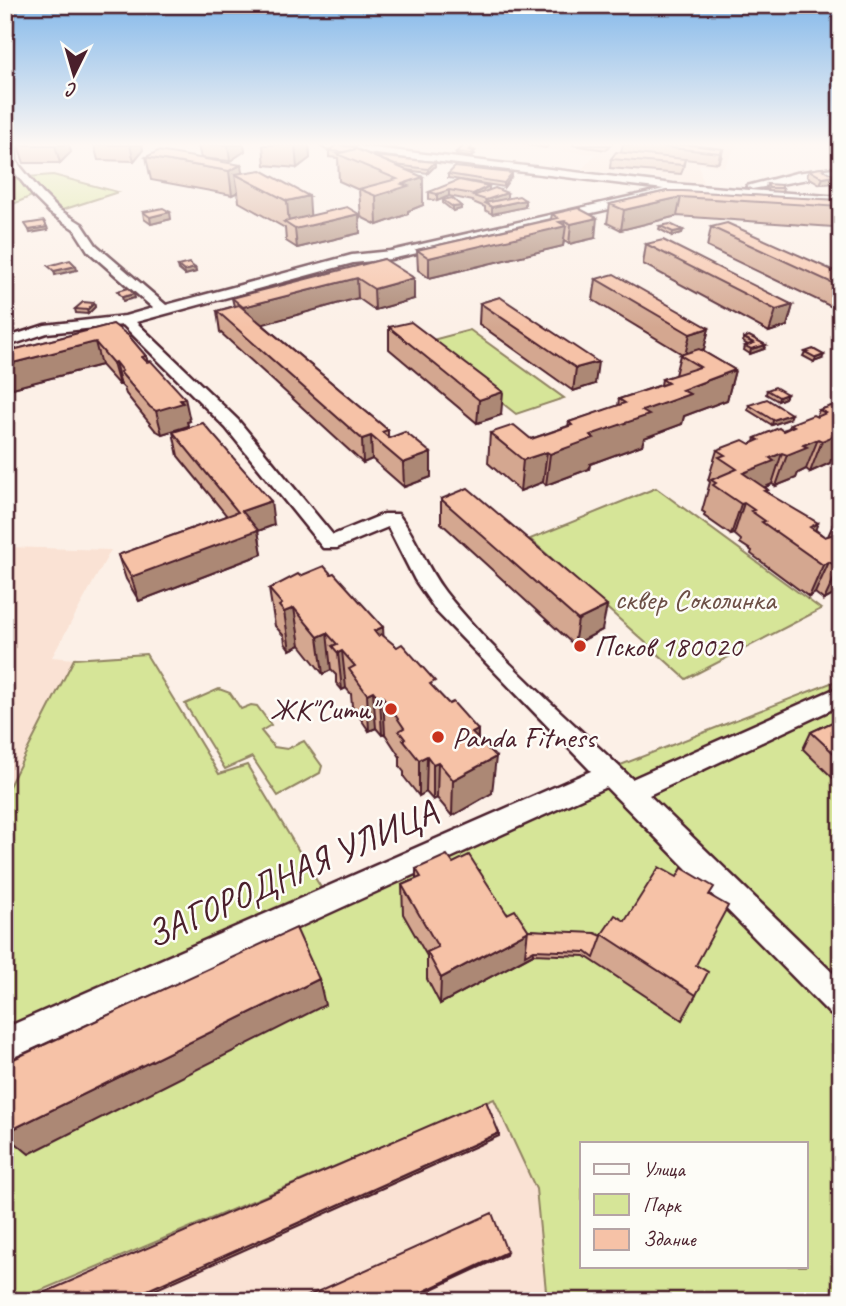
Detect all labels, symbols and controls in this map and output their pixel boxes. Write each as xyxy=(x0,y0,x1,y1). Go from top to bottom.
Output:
north arrow xyxy=(38,38,108,108)
text: С xyxy=(64,77,78,102)
park label: сквер Соколинка xyxy=(614,580,778,618)
place label: Псков 180020 xyxy=(594,627,744,665)
marker: Псков 180020 xyxy=(572,638,588,654)
place label: ЖК"Сити" xyxy=(270,690,383,728)
marker: ЖК"Сити" xyxy=(383,701,399,717)
place label: Panda Fitness xyxy=(452,718,598,756)
marker: Panda Fitness xyxy=(430,729,446,745)
street label: ЗАГОРОДНАЯ УЛИЦА xyxy=(138,787,445,958)
legend xyxy=(580,1142,808,1268)
text: Улица xyxy=(643,1156,686,1182)
text: Парк xyxy=(643,1192,683,1218)
text: Здание xyxy=(643,1226,697,1252)

